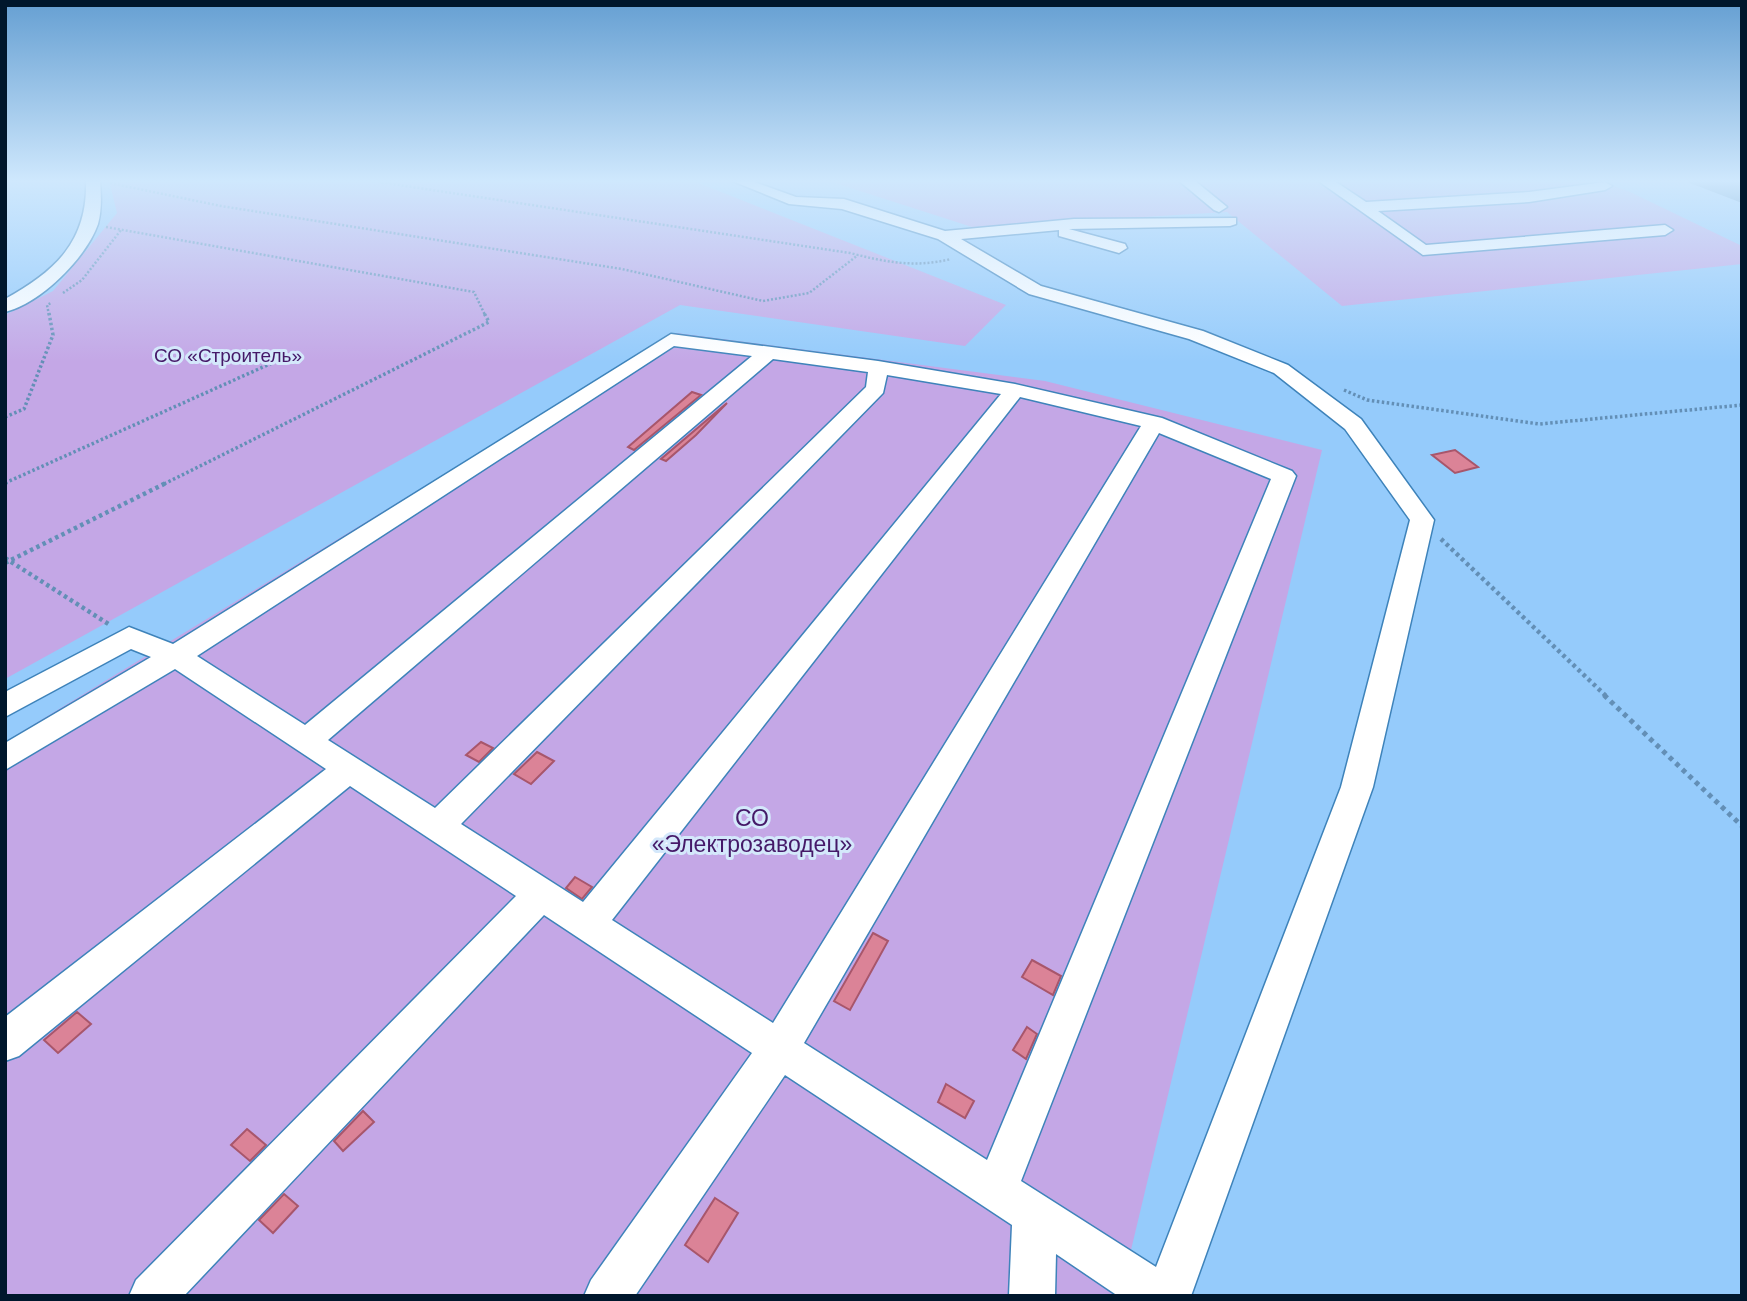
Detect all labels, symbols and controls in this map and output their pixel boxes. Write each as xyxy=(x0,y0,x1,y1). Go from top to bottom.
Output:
park label: СО «Строитель» xyxy=(154,345,302,366)
park label: СО «Электрозаводец» xyxy=(652,805,852,857)

